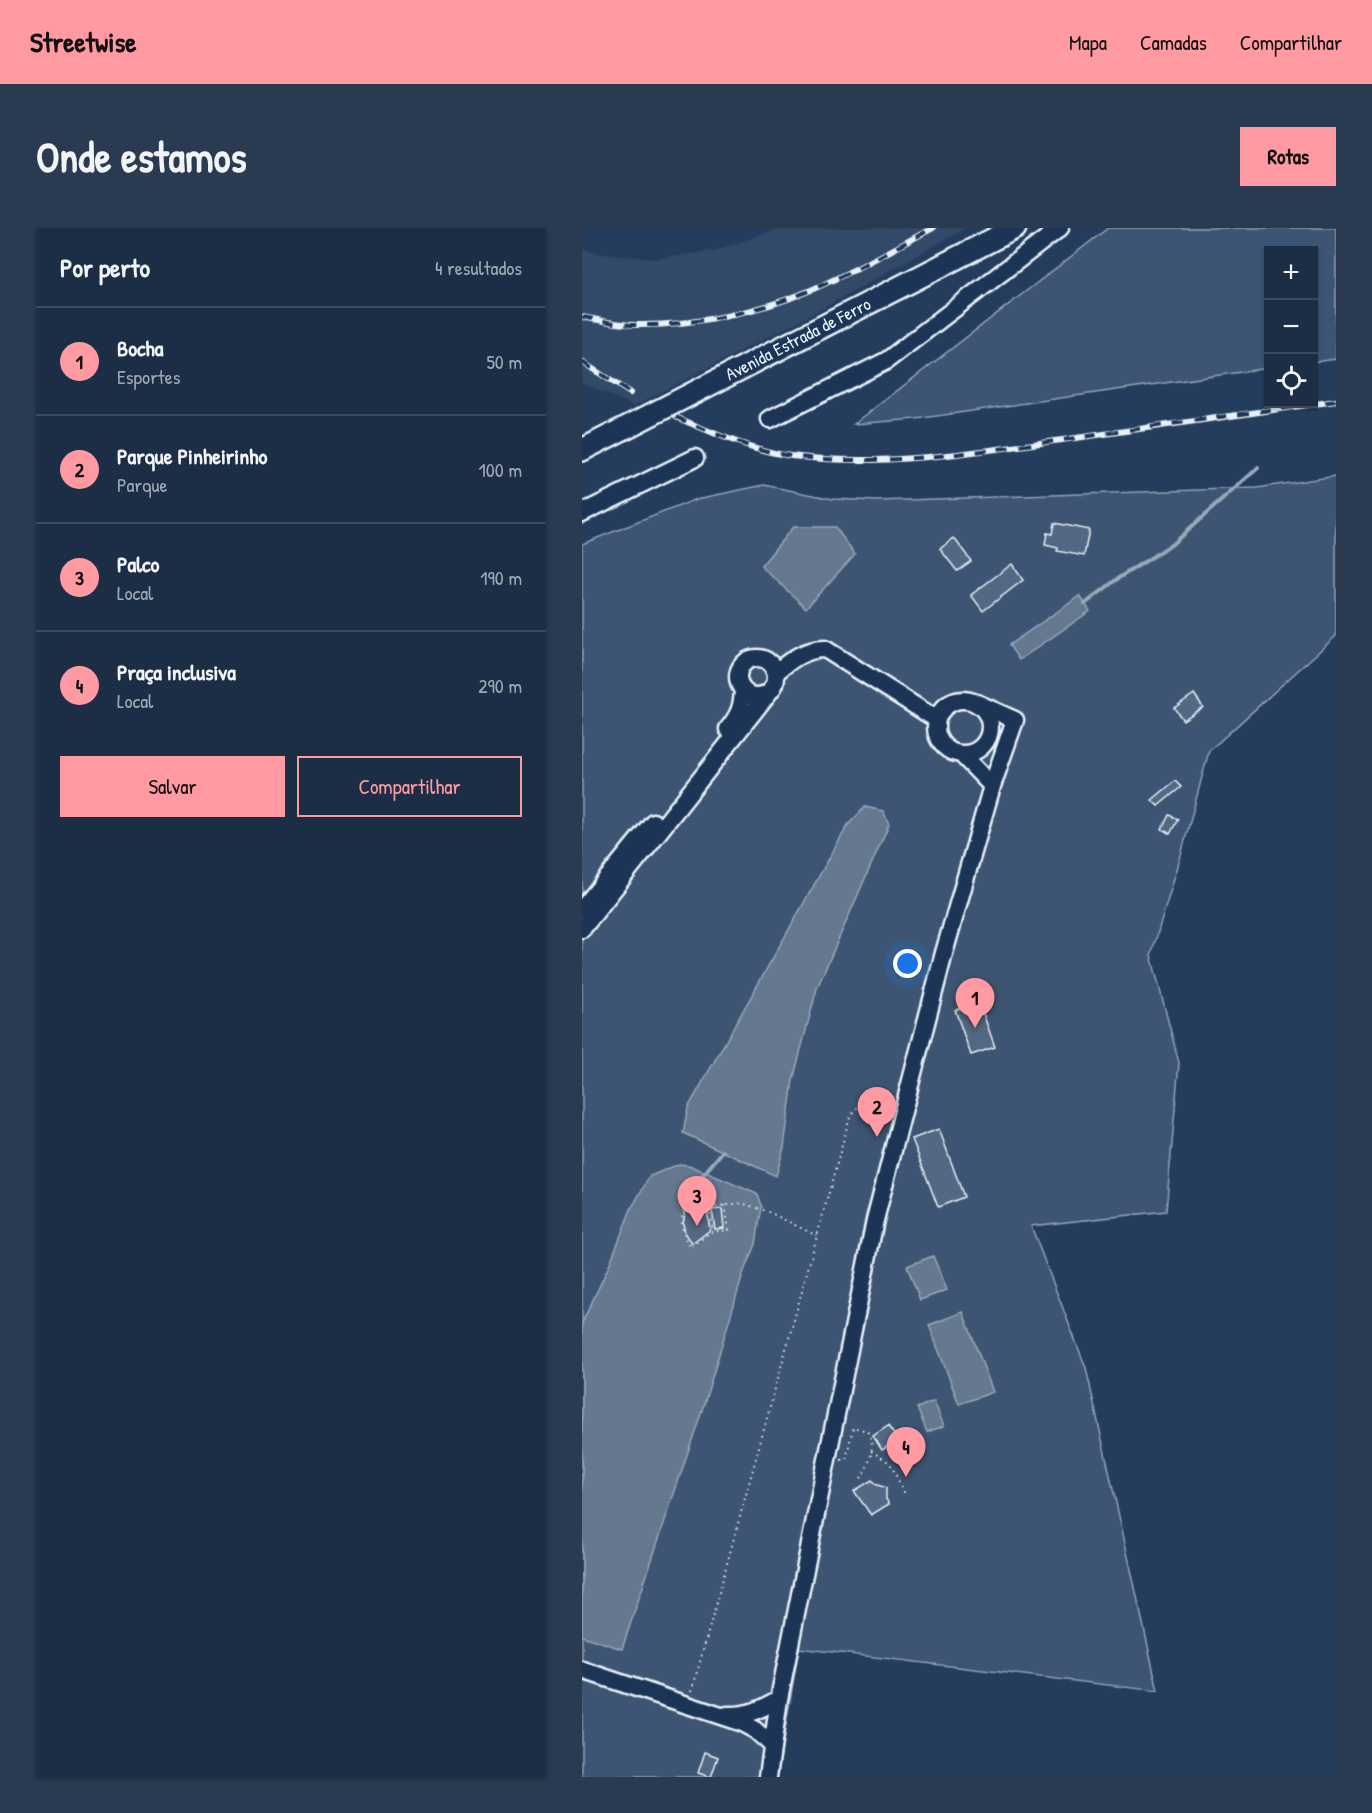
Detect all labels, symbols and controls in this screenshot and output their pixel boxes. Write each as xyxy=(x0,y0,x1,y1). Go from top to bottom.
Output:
text: Streetwise xyxy=(30,23,136,61)
text: Mapa xyxy=(1069,28,1107,57)
text: Camadas xyxy=(1140,28,1207,57)
text: Compartilhar xyxy=(1240,28,1342,57)
button: Rotas xyxy=(1240,127,1336,186)
text: Onde estamos xyxy=(36,128,247,185)
map controls xyxy=(1264,246,1318,408)
button: + xyxy=(1264,246,1318,300)
text: Por perto xyxy=(60,250,150,285)
text: 4 resultados xyxy=(435,254,522,281)
street label: Avenida Estrada de Ferro xyxy=(721,291,875,386)
button: − xyxy=(1264,300,1318,354)
text: Bocha xyxy=(117,333,163,363)
text: 1 xyxy=(76,348,83,375)
text: 50 m xyxy=(486,348,522,375)
button: locate xyxy=(1264,354,1318,408)
text: Esportes xyxy=(117,363,180,390)
text: Parque Pinheirinho xyxy=(117,441,267,471)
text: 2 xyxy=(75,456,84,483)
text: 100 m xyxy=(479,456,522,483)
text: Parque xyxy=(117,471,167,498)
text: Palco xyxy=(117,549,159,579)
text: 3 xyxy=(75,564,84,591)
text: 190 m xyxy=(480,564,522,591)
text: Local xyxy=(117,579,153,606)
text: Praça inclusiva xyxy=(117,657,236,687)
text: 4 xyxy=(76,672,83,699)
text: 290 m xyxy=(478,672,522,699)
text: Local xyxy=(117,687,153,714)
button: Salvar xyxy=(60,756,285,817)
button: Compartilhar xyxy=(297,756,522,817)
your location xyxy=(893,949,922,978)
pin: 1 xyxy=(956,978,994,1028)
pin: 2 xyxy=(858,1088,896,1137)
pin: 3 xyxy=(678,1176,716,1226)
pin: 4 xyxy=(886,1428,926,1477)

